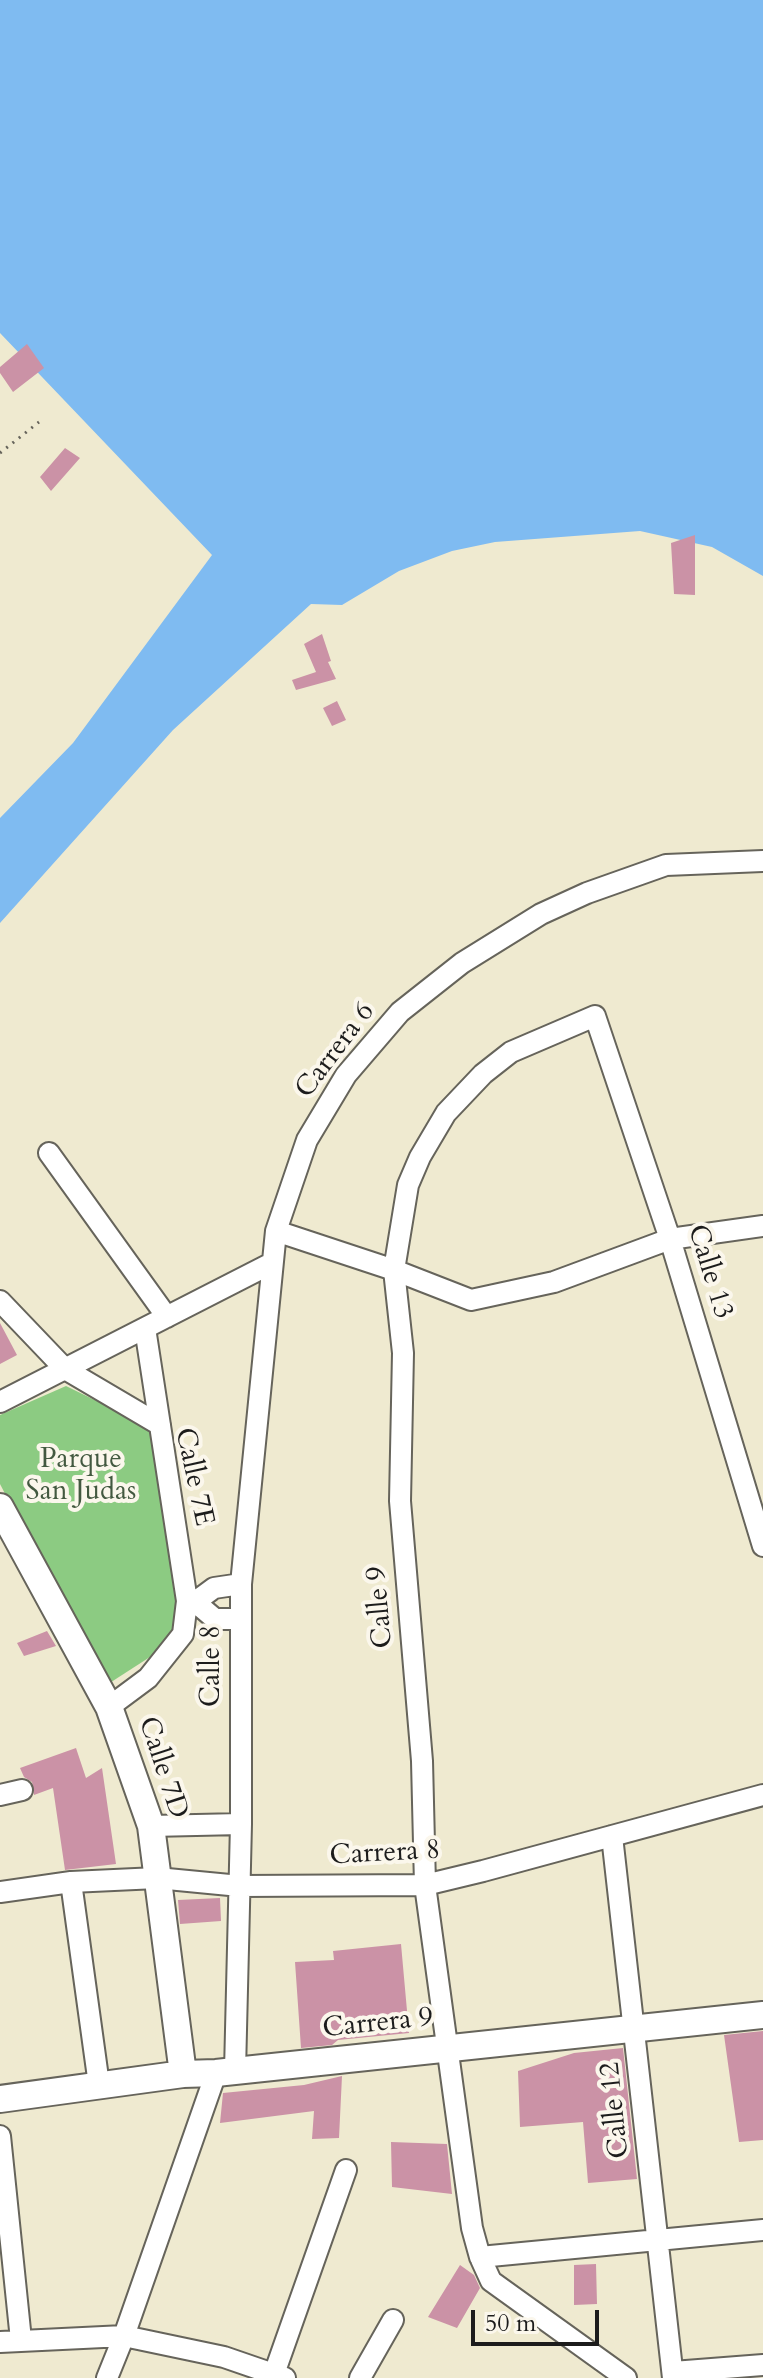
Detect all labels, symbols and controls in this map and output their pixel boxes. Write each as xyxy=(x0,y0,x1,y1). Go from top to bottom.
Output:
street label: Carrera 6 xyxy=(289,997,383,1105)
street label: Calle 13 xyxy=(679,1221,739,1323)
street label: Calle 7E xyxy=(166,1425,220,1529)
park label: Parque San Judas xyxy=(26,1444,136,1510)
street label: Calle 9 xyxy=(361,1565,401,1649)
street label: Calle 8 xyxy=(196,1625,230,1707)
street label: Calle 7D xyxy=(130,1713,194,1823)
street label: Carrera 8 xyxy=(329,1834,441,1874)
street label: Carrera 9 xyxy=(321,2001,435,2047)
street label: Calle 12 xyxy=(594,2060,638,2160)
scale bar xyxy=(475,2294,603,2344)
text: 50 m xyxy=(485,2307,536,2340)

